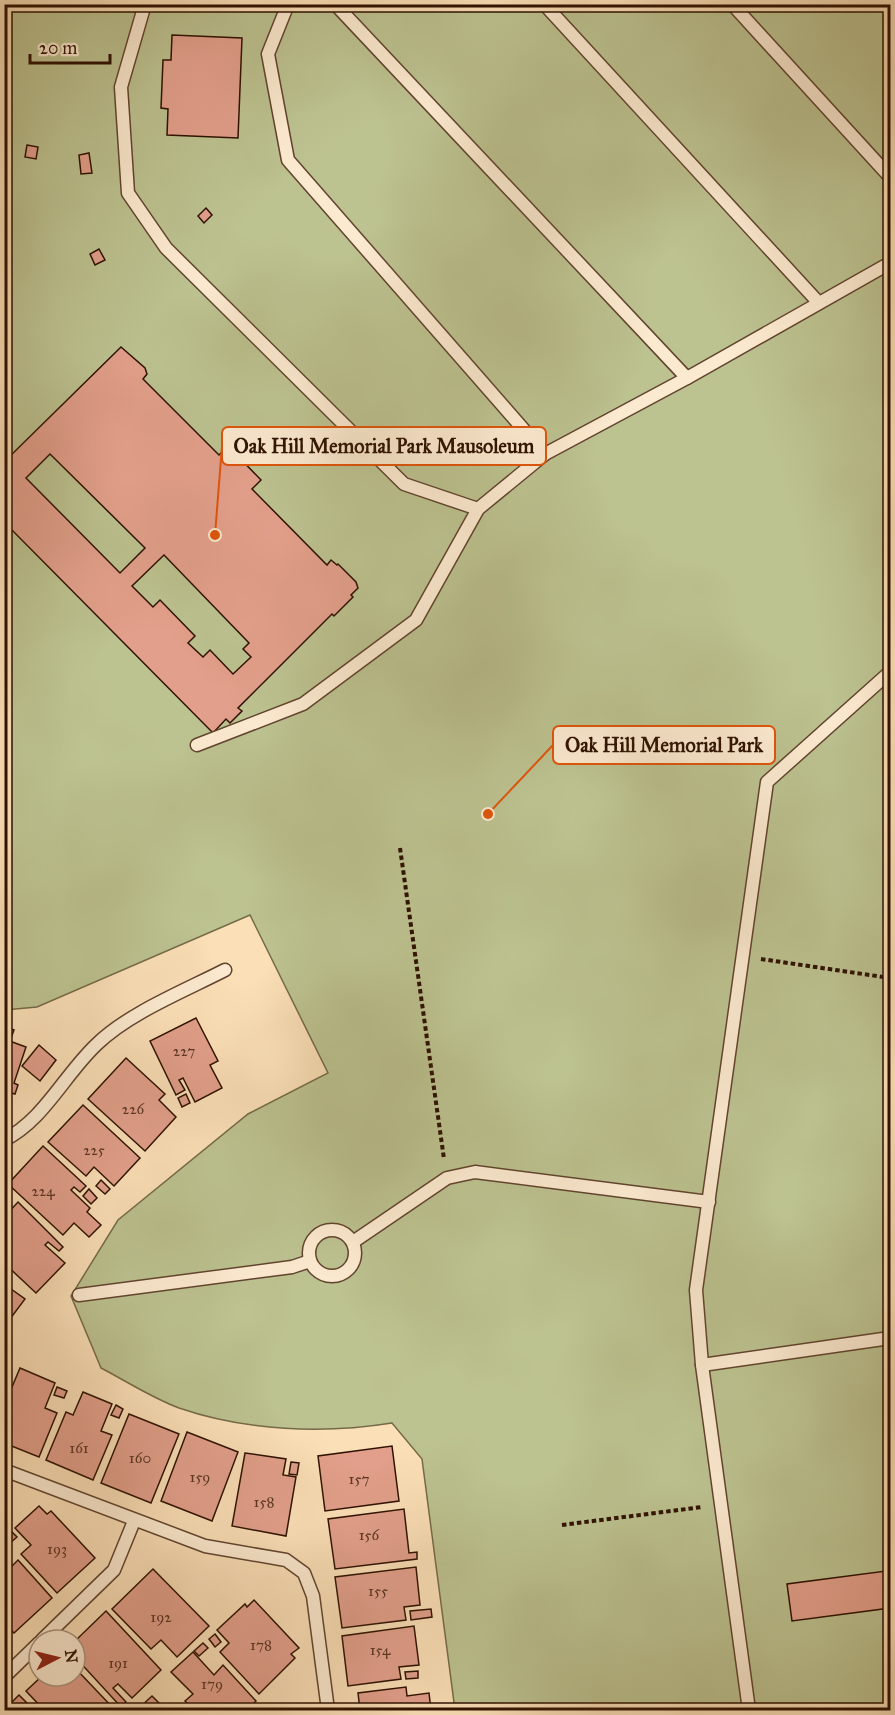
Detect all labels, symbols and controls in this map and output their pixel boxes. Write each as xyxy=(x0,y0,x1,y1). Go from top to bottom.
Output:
scale bar xyxy=(30,27,110,65)
text: 20 m xyxy=(39,37,77,59)
callout: Oak Hill Memorial Park Mausoleum xyxy=(222,427,546,465)
text: Oak Hill Memorial Park Mausoleum xyxy=(234,434,535,458)
callout: Oak Hill Memorial Park xyxy=(553,726,775,764)
text: Oak Hill Memorial Park xyxy=(565,733,764,757)
house number: 227 xyxy=(173,1042,195,1060)
house number: 226 xyxy=(122,1100,146,1118)
house number: 225 xyxy=(83,1141,105,1159)
house number: 224 xyxy=(31,1182,55,1200)
house number: 161 xyxy=(69,1439,89,1457)
house number: 160 xyxy=(129,1449,151,1467)
house number: 159 xyxy=(190,1468,210,1486)
house number: 157 xyxy=(349,1470,369,1488)
house number: 158 xyxy=(254,1493,274,1511)
house number: 156 xyxy=(359,1526,381,1544)
house number: 193 xyxy=(47,1540,67,1558)
house number: 155 xyxy=(368,1582,388,1600)
house number: 192 xyxy=(150,1608,172,1626)
north arrow xyxy=(27,1628,87,1688)
house number: 178 xyxy=(250,1636,272,1654)
house number: 154 xyxy=(370,1641,391,1659)
text: N xyxy=(61,1648,82,1665)
house number: 191 xyxy=(108,1654,128,1672)
house number: 179 xyxy=(201,1675,223,1693)

